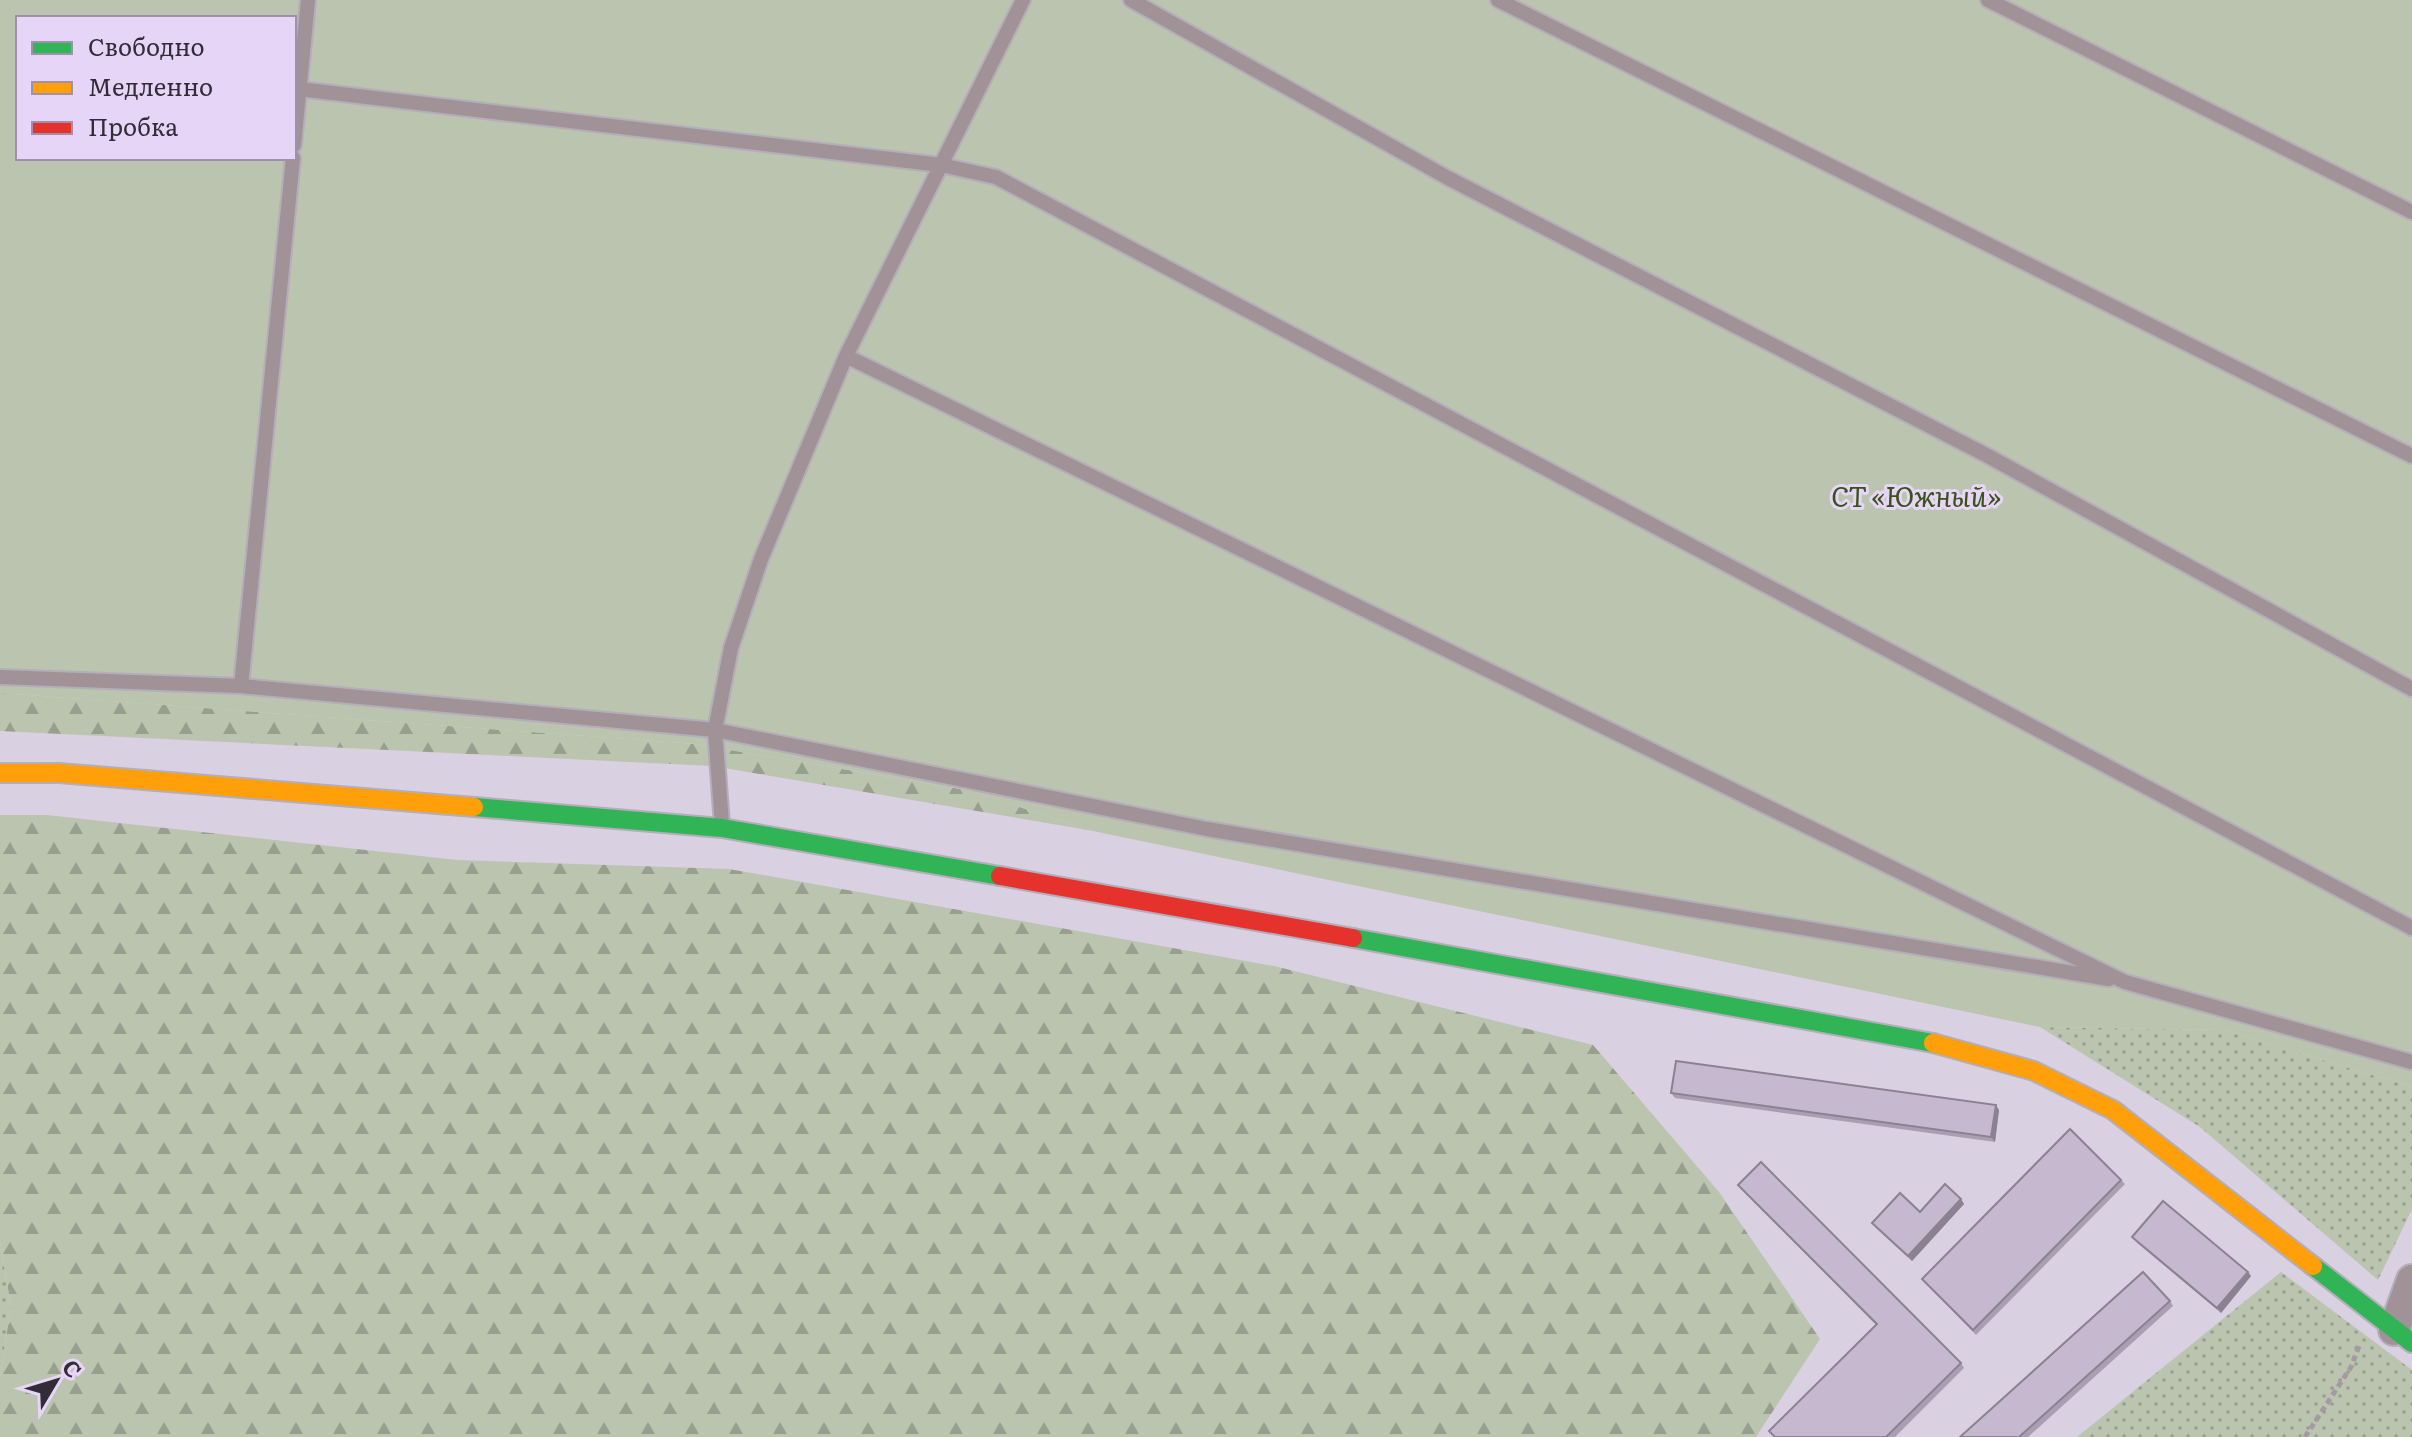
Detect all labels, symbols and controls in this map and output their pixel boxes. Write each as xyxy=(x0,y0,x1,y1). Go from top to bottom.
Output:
legend xyxy=(16,16,296,160)
text: Свободно xyxy=(88,28,205,63)
text: Медленно xyxy=(88,68,213,103)
text: Пробка xyxy=(88,108,178,143)
park label: СТ «Южный» xyxy=(1831,474,2001,516)
north arrow xyxy=(16,1341,96,1421)
text: С xyxy=(55,1351,91,1384)

